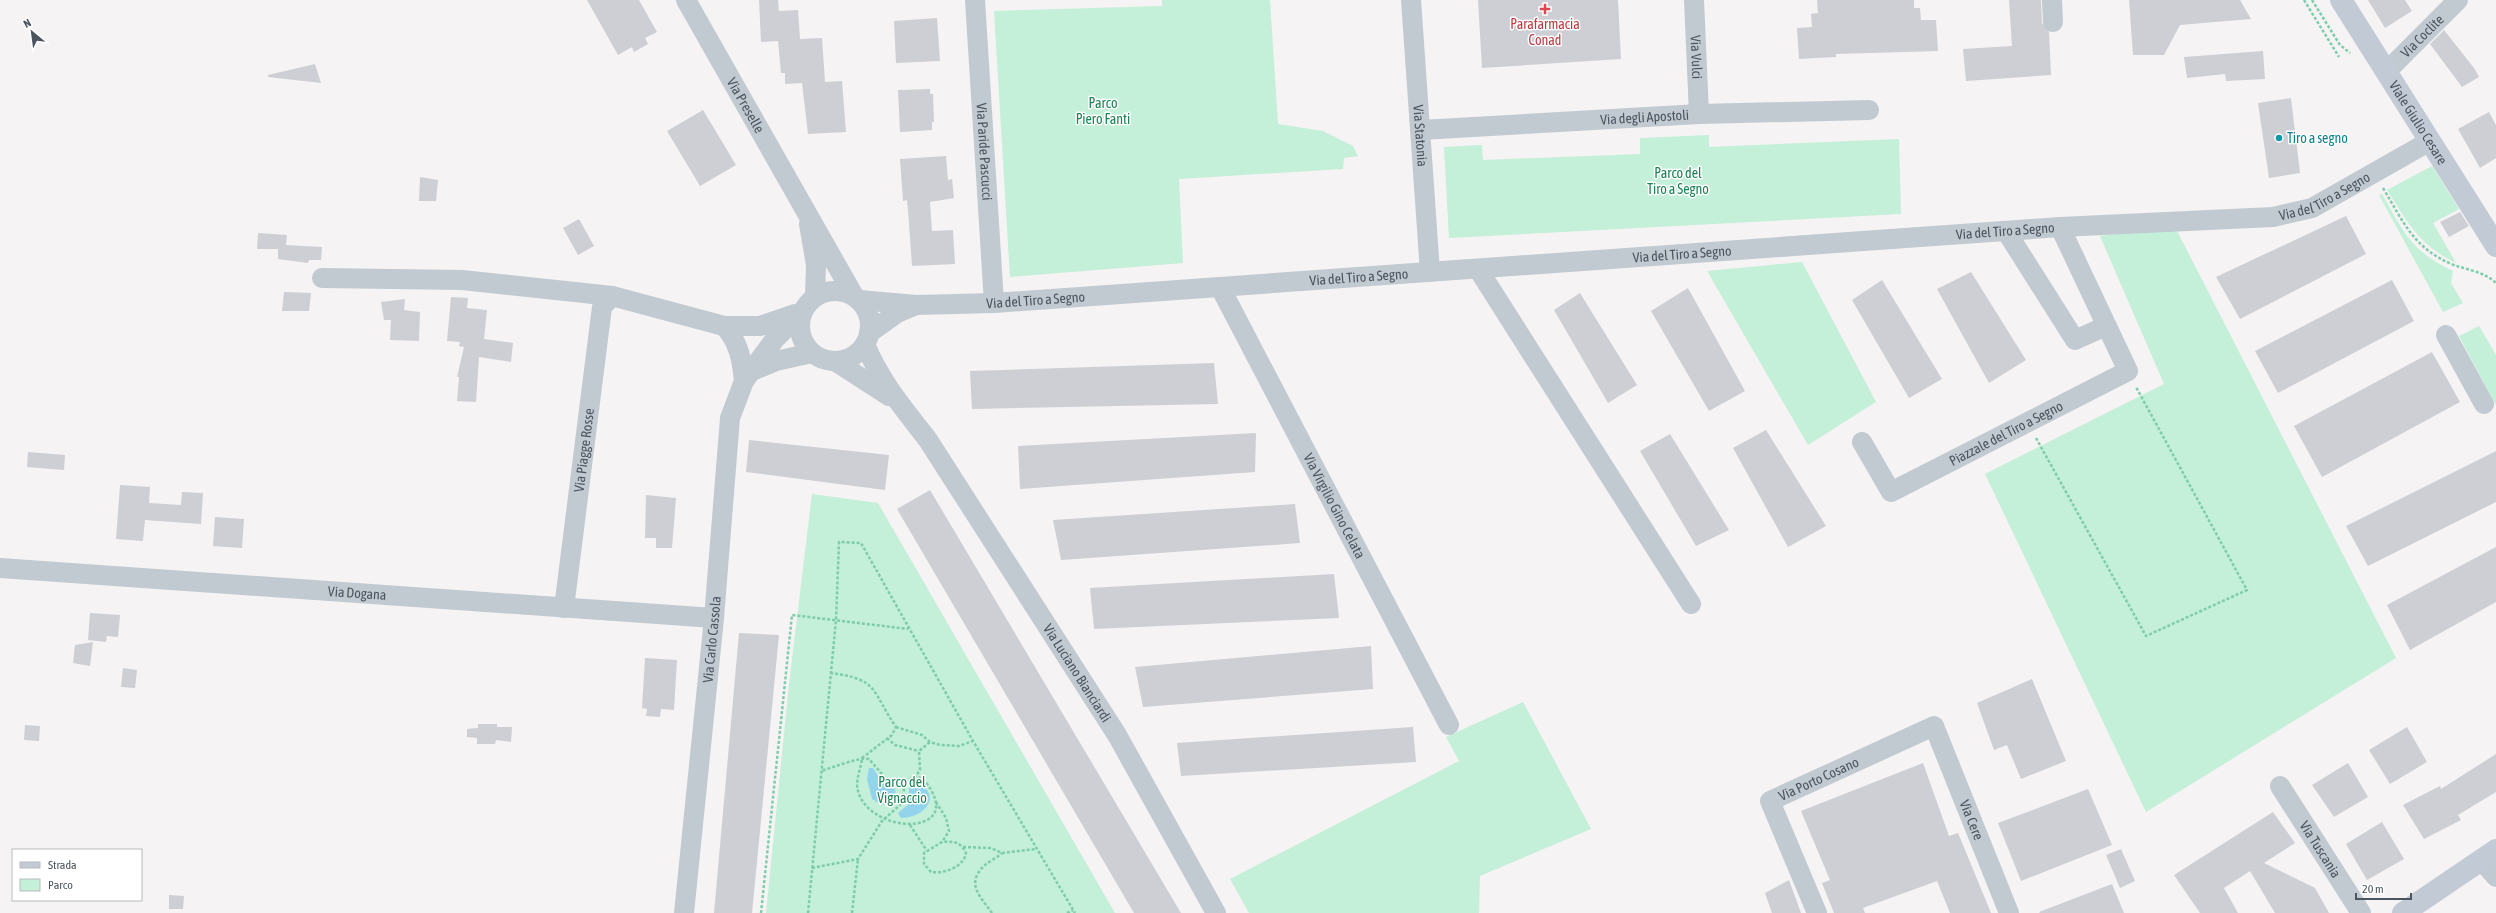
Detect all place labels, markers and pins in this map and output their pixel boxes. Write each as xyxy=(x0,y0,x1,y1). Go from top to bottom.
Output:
marker: Parafarmacia Conad xyxy=(1540,4,1550,14)
place label: Parafarmacia Conad xyxy=(1510,16,1580,48)
place label: Tiro a segno xyxy=(2287,130,2348,146)
marker: Tiro a segno xyxy=(2274,133,2284,143)

